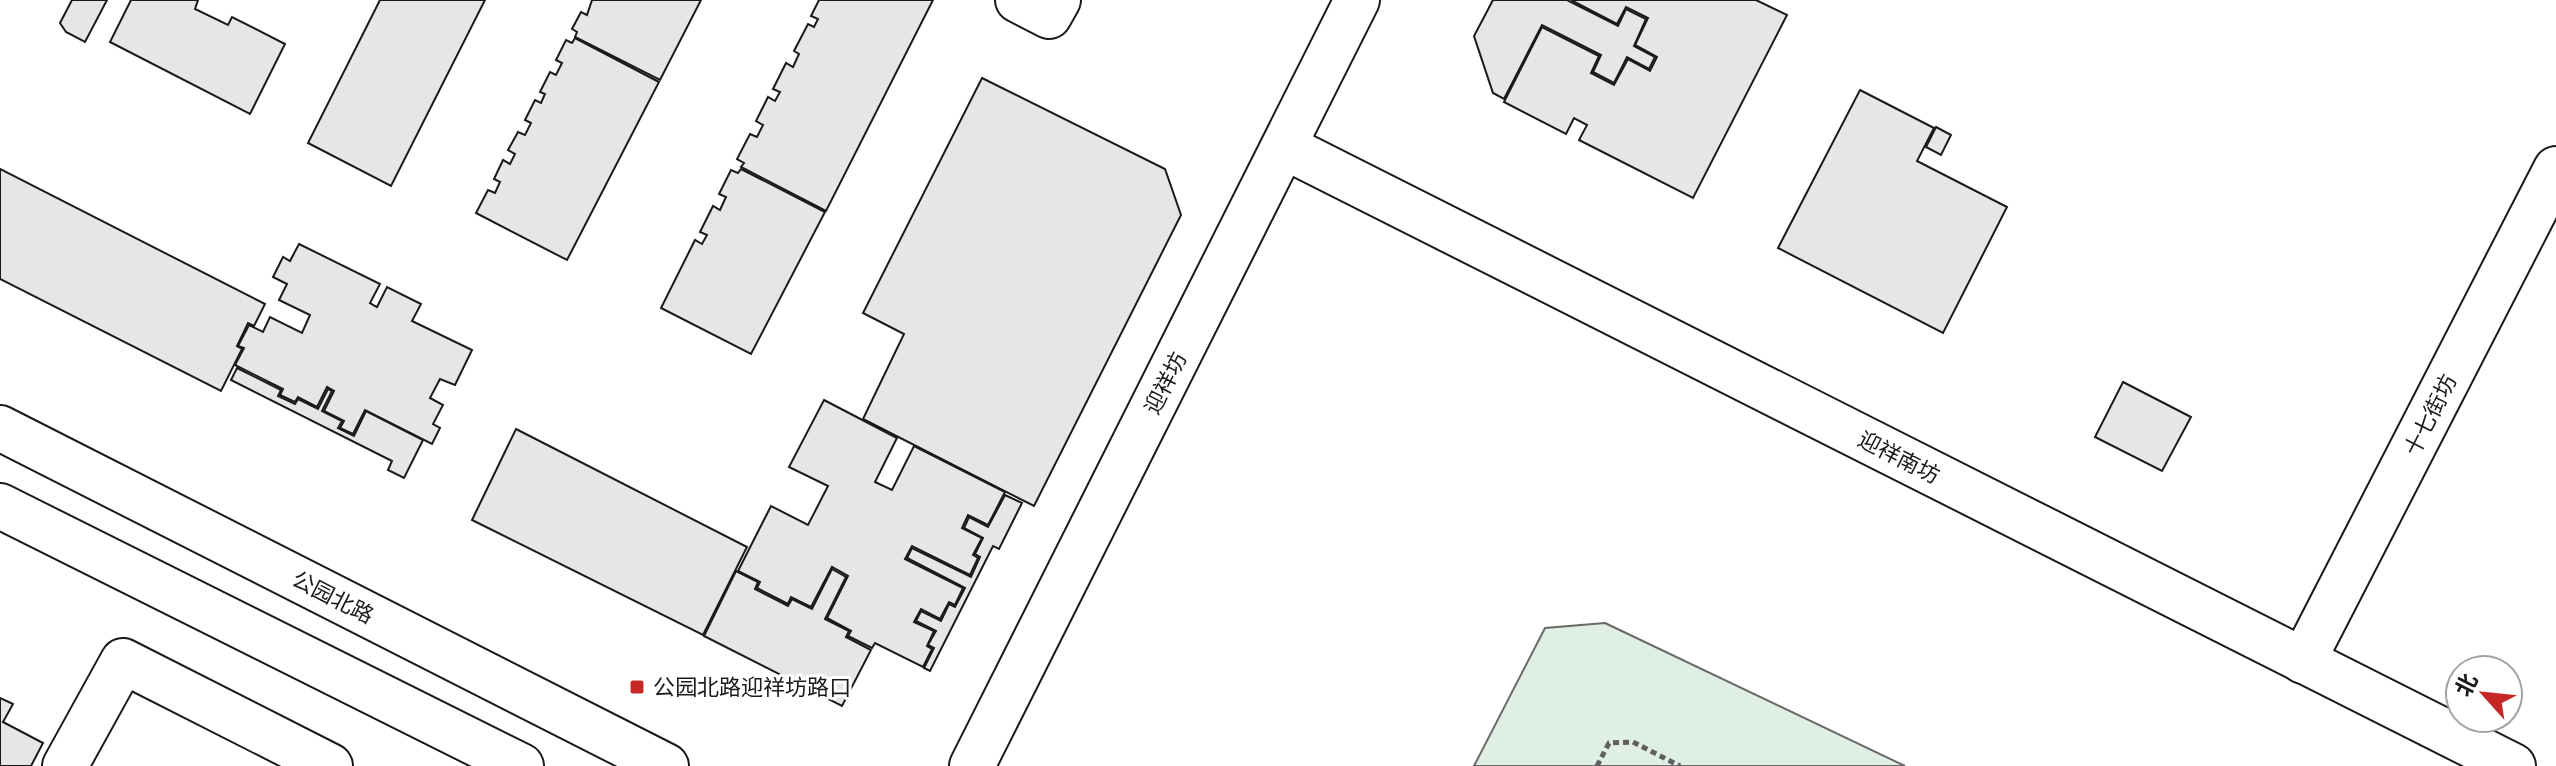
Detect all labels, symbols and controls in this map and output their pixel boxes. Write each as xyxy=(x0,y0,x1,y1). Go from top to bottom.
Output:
street label: 迎祥坊 xyxy=(1138,348,1192,418)
street label: 十七街坊 xyxy=(2398,370,2462,460)
street label: 迎祥南坊 xyxy=(1854,425,1944,489)
street label: 公园北路 xyxy=(288,565,378,629)
north arrow xyxy=(2444,654,2524,734)
text: 北 xyxy=(2450,669,2483,701)
place label: 公园北路迎祥坊路口 xyxy=(653,674,851,700)
marker: 公园北路迎祥坊路口 xyxy=(628,678,646,696)

